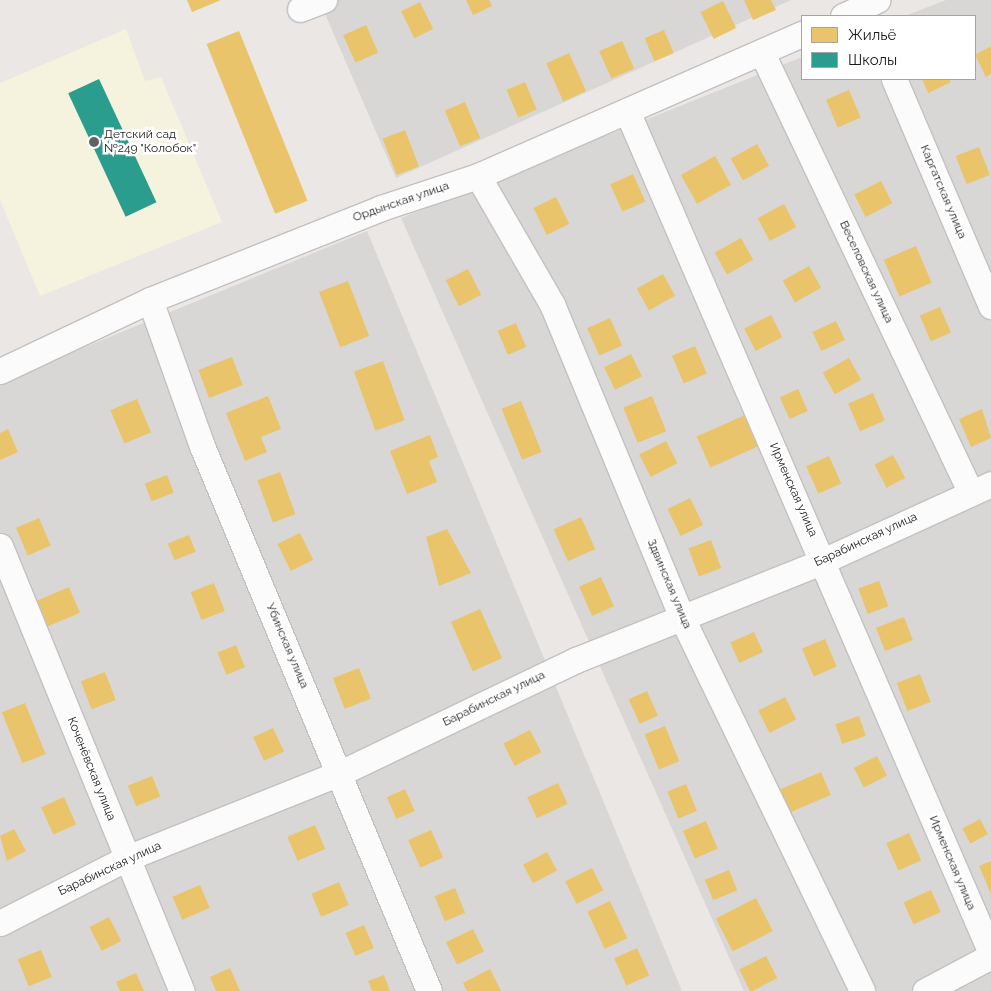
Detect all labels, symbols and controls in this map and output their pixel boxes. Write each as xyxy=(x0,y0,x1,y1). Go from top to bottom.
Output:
legend xyxy=(801,15,976,80)
text: Жильё xyxy=(848,26,896,44)
text: Школы xyxy=(848,51,897,69)
place label: Детский сад №249 "Колобок" xyxy=(104,128,197,156)
marker: Детский сад №249 "Колобок" xyxy=(88,136,100,148)
street label: Каргатская улица xyxy=(917,143,969,241)
street label: Ордынская улица xyxy=(351,179,451,225)
street label: Веселовская улица xyxy=(836,218,896,326)
street label: Ирменская улица xyxy=(766,441,820,539)
street label: Барабинская улица xyxy=(812,510,920,570)
street label: Здвинская улица xyxy=(644,537,694,631)
street label: Убинская улица xyxy=(263,601,311,691)
street label: Барабинская улица xyxy=(440,668,548,730)
street label: Коченёвская улица xyxy=(64,715,118,823)
street label: Ирменская улица xyxy=(926,813,978,913)
street label: Барабинская улица xyxy=(56,839,164,899)

